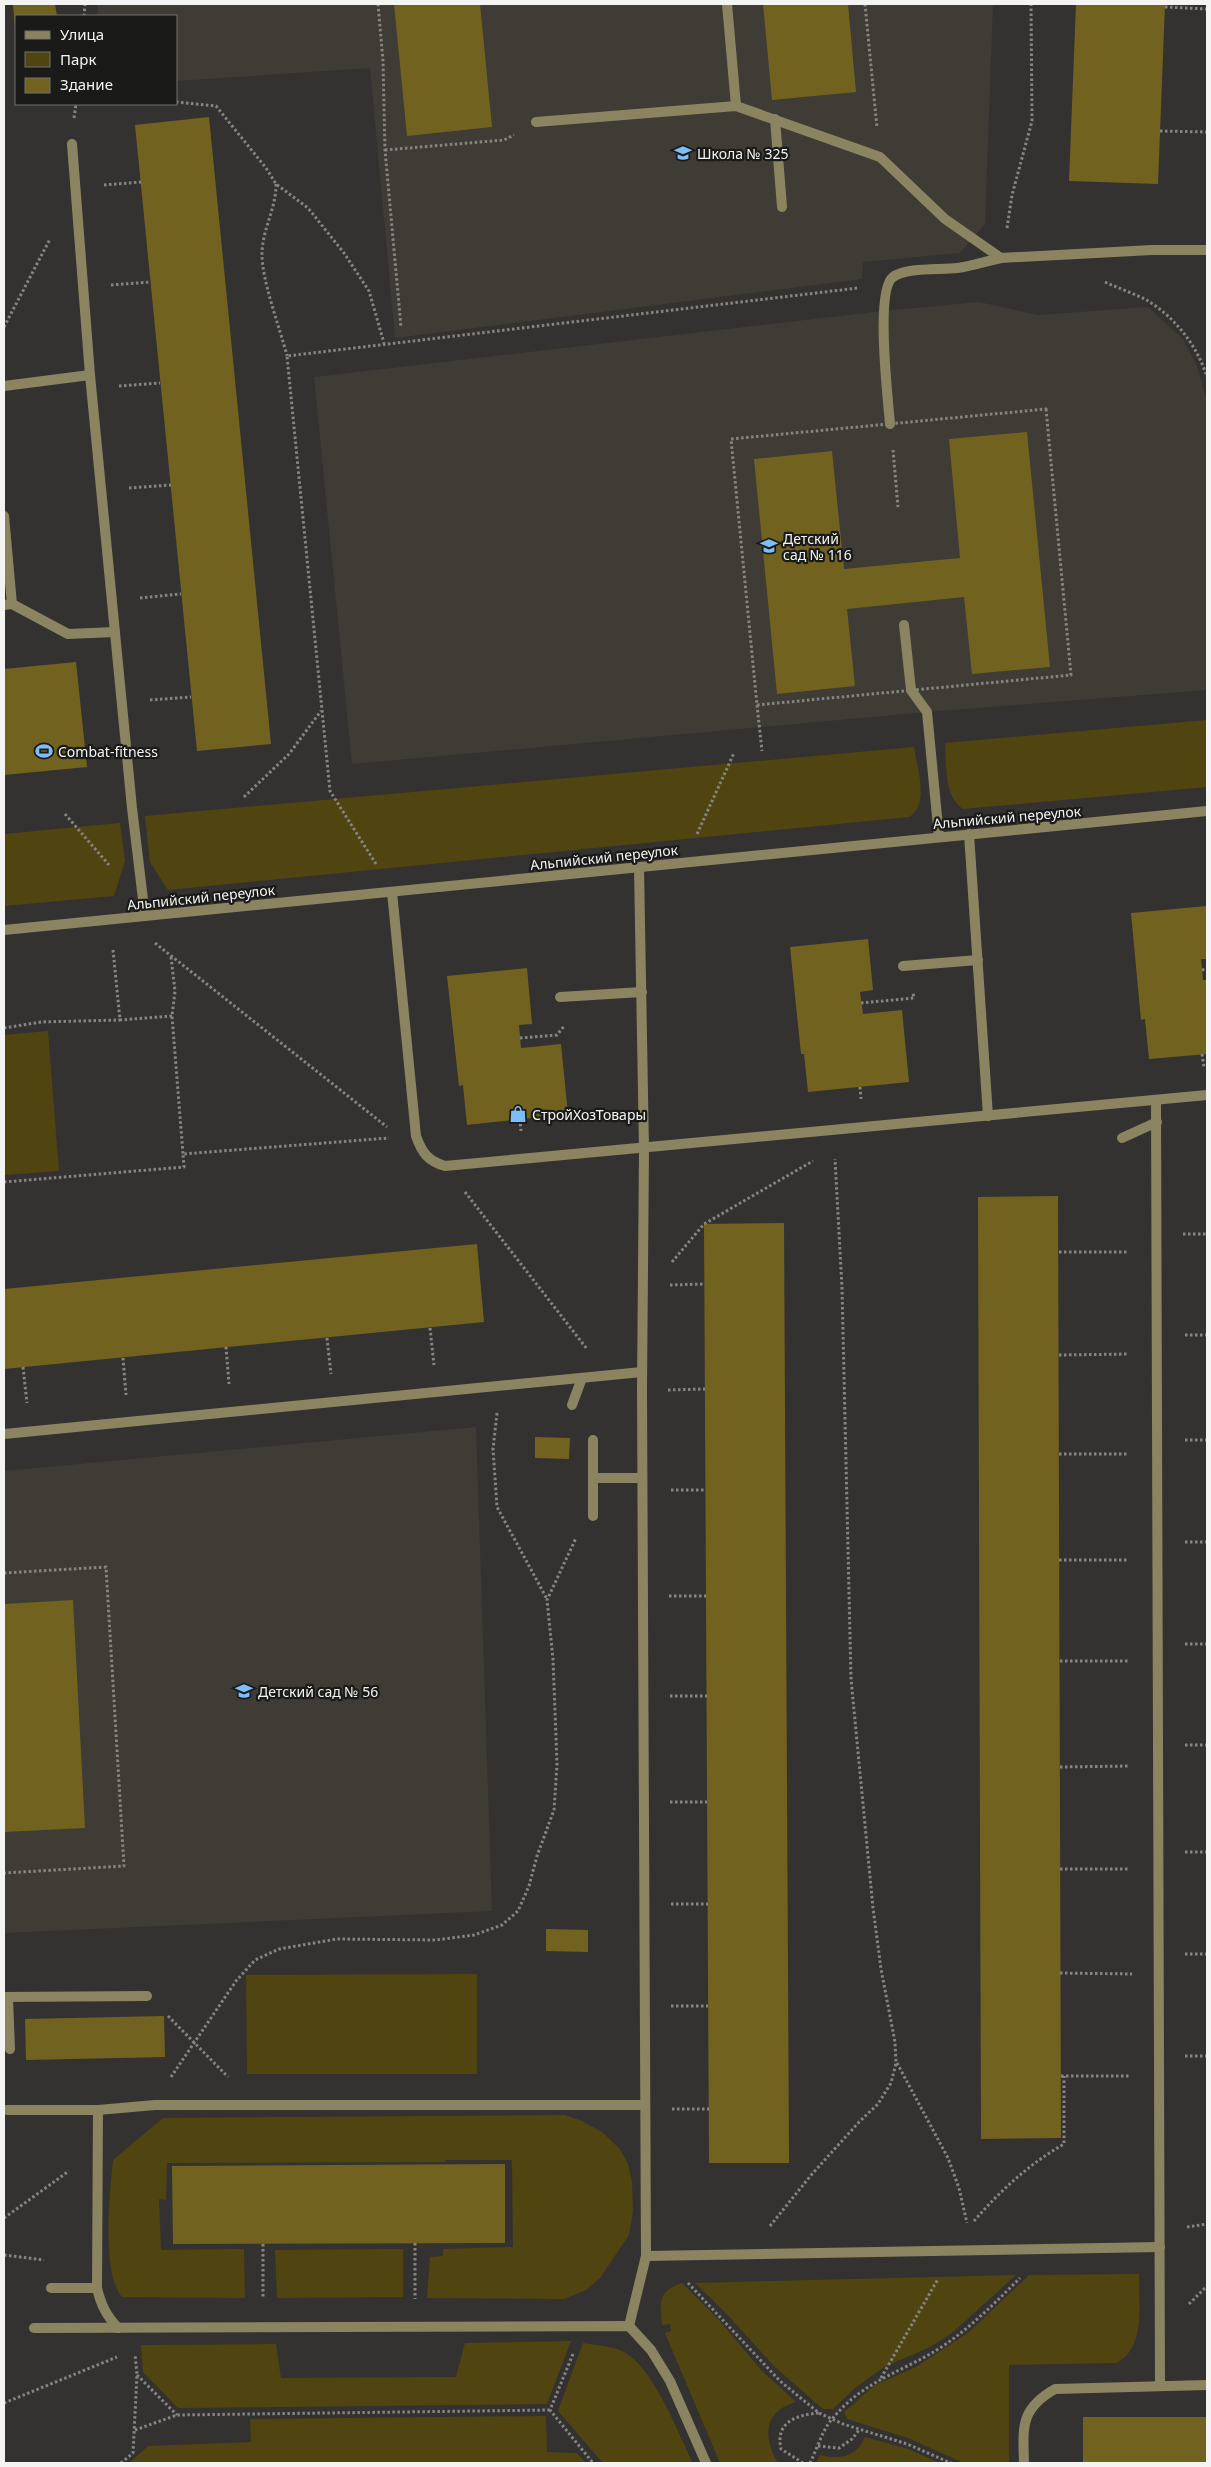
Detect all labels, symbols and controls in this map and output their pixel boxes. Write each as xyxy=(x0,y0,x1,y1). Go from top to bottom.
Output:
legend xyxy=(15,15,178,105)
text: Улица xyxy=(60,24,104,44)
text: Парк xyxy=(60,49,96,69)
text: Здание xyxy=(60,74,113,94)
school or university icon: Школа № 325 xyxy=(673,143,693,163)
place label: Школа № 325 xyxy=(697,144,789,163)
place label: Детский сад № 116 xyxy=(783,529,852,564)
school or university icon: Детский сад № 116 xyxy=(759,536,779,556)
sports icon: Combat-fitness xyxy=(34,741,54,761)
place label: Combat-fitness xyxy=(58,742,158,761)
street label: Альпийский переулок xyxy=(932,801,1082,833)
street label: Альпийский переулок xyxy=(529,840,679,874)
street label: Альпийский переулок xyxy=(126,880,276,914)
shop icon: СтройХозТовары xyxy=(508,1104,528,1124)
place label: СтройХозТовары xyxy=(532,1105,646,1124)
school or university icon: Детский сад № 56 xyxy=(234,1681,254,1701)
place label: Детский сад № 56 xyxy=(258,1682,378,1701)

